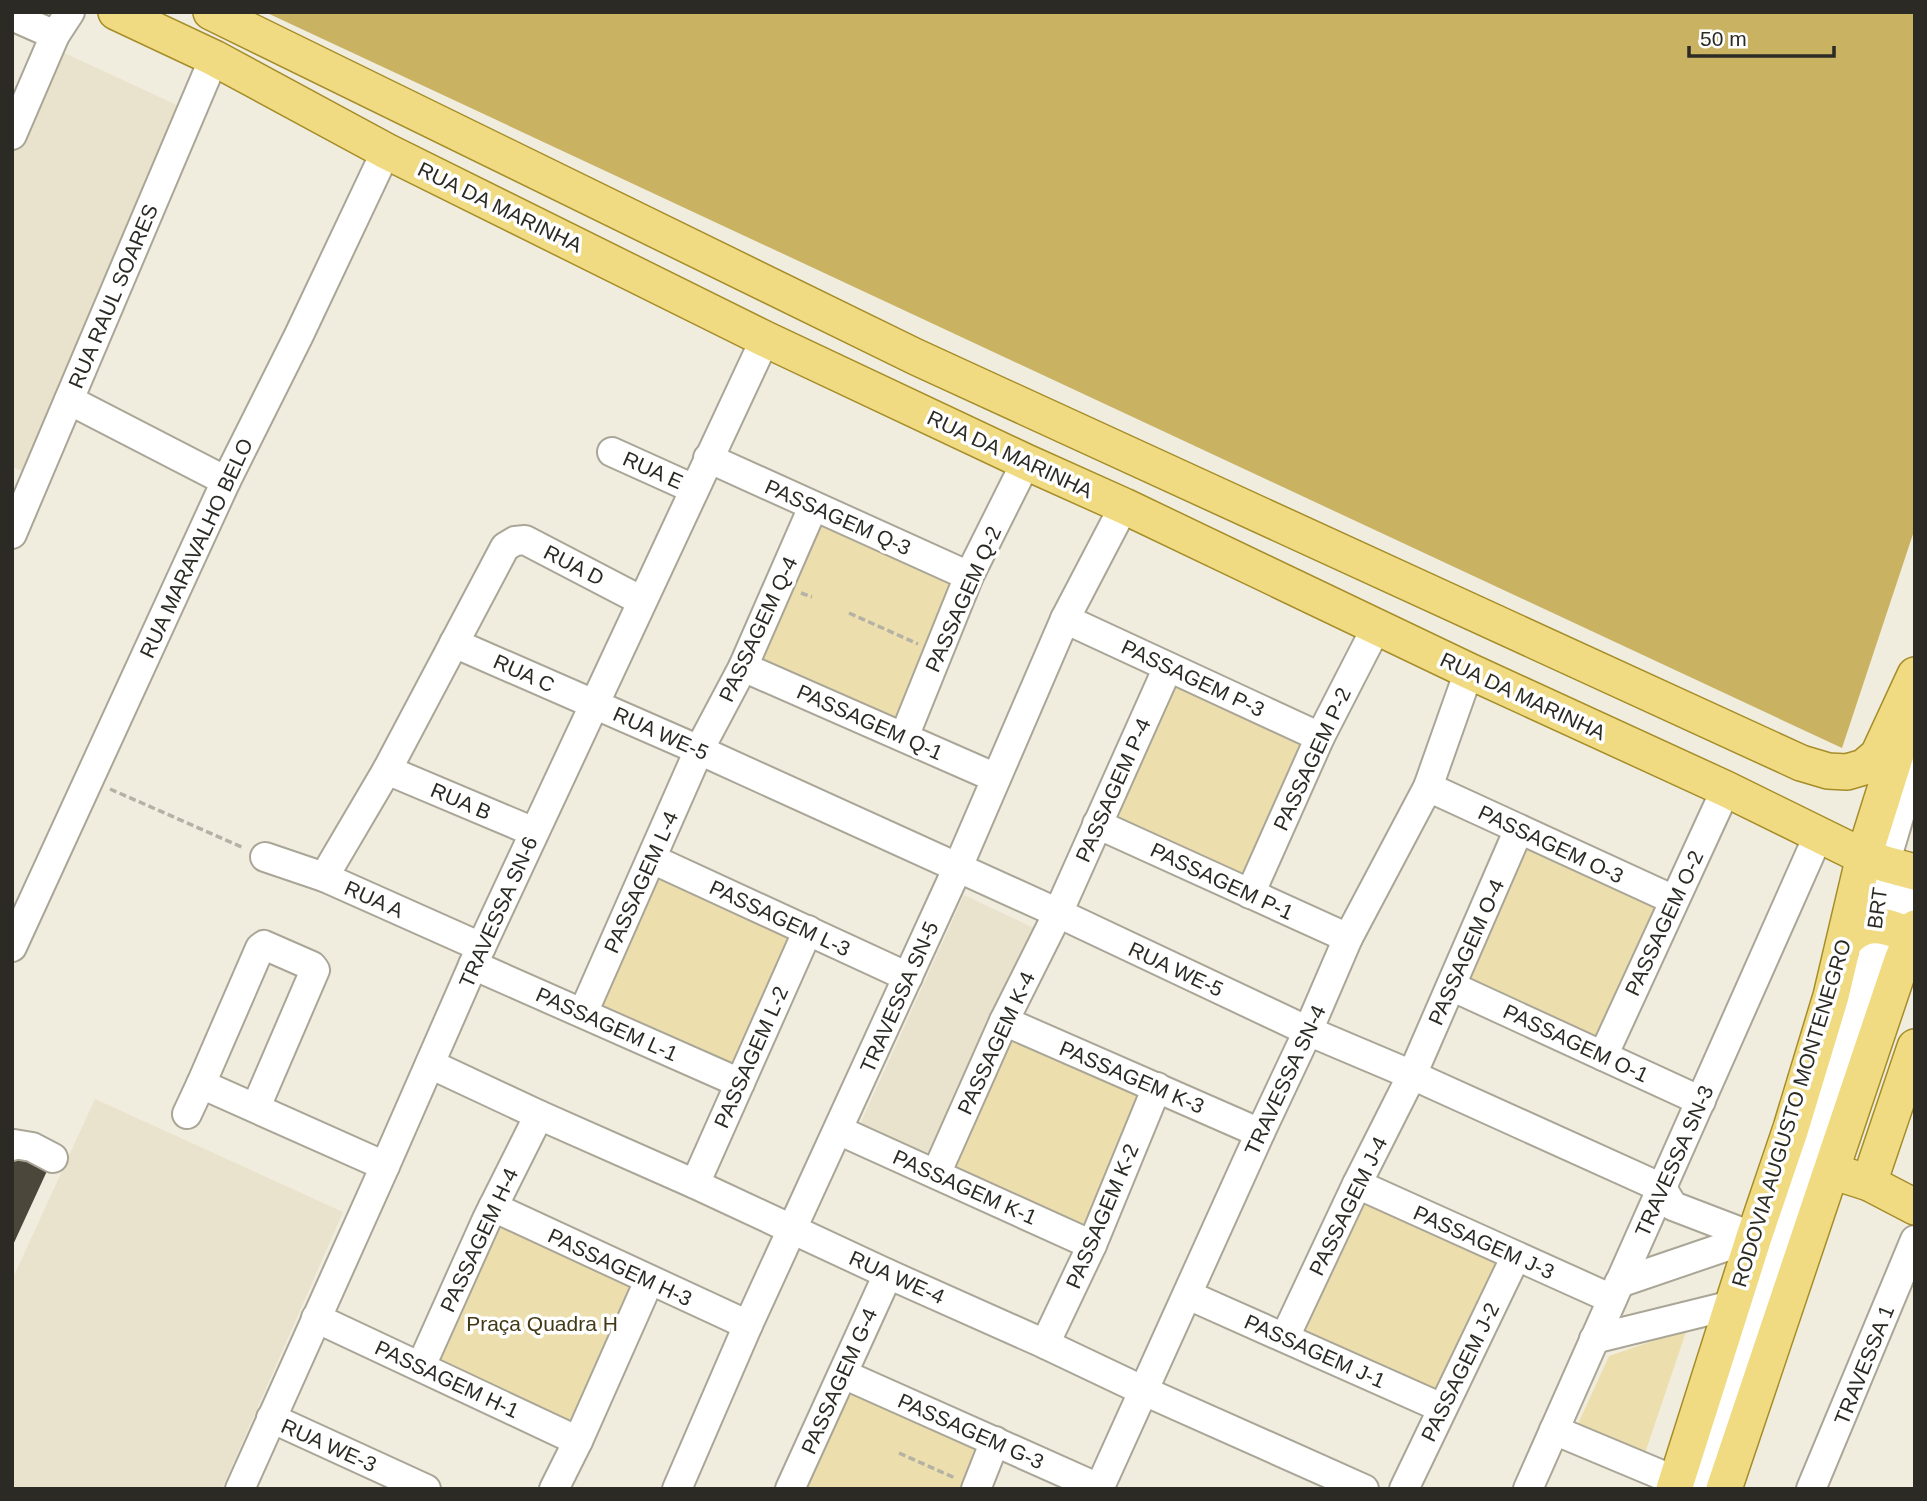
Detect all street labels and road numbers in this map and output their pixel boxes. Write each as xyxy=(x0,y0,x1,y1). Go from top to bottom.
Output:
street label: RUA DA MARINHA xyxy=(414,157,586,257)
street label: RUA RAUL SOARES xyxy=(64,201,162,391)
street label: RUA DA MARINHA xyxy=(924,406,1096,502)
street label: RUA MARAVALHO BELO xyxy=(135,435,257,661)
street label: RUA E xyxy=(620,447,686,493)
street label: PASSAGEM Q-3 xyxy=(762,475,914,559)
street label: PASSAGEM Q-2 xyxy=(921,523,1005,675)
street label: RUA D xyxy=(540,540,608,590)
street label: PASSAGEM Q-4 xyxy=(714,553,802,705)
street label: PASSAGEM P-3 xyxy=(1118,635,1268,721)
street label: RUA DA MARINHA xyxy=(1437,648,1609,744)
street label: RUA C xyxy=(490,649,558,697)
street label: PASSAGEM Q-1 xyxy=(794,680,946,764)
street label: PASSAGEM P-2 xyxy=(1269,684,1355,834)
street label: RUA WE-5 xyxy=(610,702,712,764)
street label: PASSAGEM P-4 xyxy=(1071,714,1155,865)
street label: RUA B xyxy=(427,778,495,824)
street label: PASSAGEM O-3 xyxy=(1475,800,1627,888)
street label: PASSAGEM L-4 xyxy=(599,807,683,956)
street label: TRAVESSA SN-6 xyxy=(454,833,542,991)
street label: PASSAGEM P-1 xyxy=(1147,838,1297,924)
street label: PASSAGEM O-2 xyxy=(1620,847,1708,999)
street label: PASSAGEM L-3 xyxy=(706,875,854,961)
street label: PASSAGEM O-4 xyxy=(1424,875,1509,1028)
street label: RUA A xyxy=(341,876,407,922)
street label: BRT xyxy=(1863,886,1891,930)
street label: TRAVESSA SN-5 xyxy=(855,918,943,1076)
street label: RODOVIA AUGUSTO MONTENEGRO xyxy=(1727,936,1855,1290)
street label: RUA WE-5 xyxy=(1125,937,1227,1001)
street label: PASSAGEM K-4 xyxy=(953,968,1039,1118)
street label: PASSAGEM L-1 xyxy=(533,982,681,1066)
street label: PASSAGEM L-2 xyxy=(709,983,793,1131)
street label: PASSAGEM O-1 xyxy=(1500,999,1652,1087)
street label: TRAVESSA SN-4 xyxy=(1240,1001,1330,1159)
street label: PASSAGEM K-3 xyxy=(1056,1036,1208,1118)
street label: TRAVESSA SN-3 xyxy=(1630,1082,1718,1240)
street label: PASSAGEM J-4 xyxy=(1304,1133,1392,1279)
street label: PASSAGEM K-2 xyxy=(1061,1140,1143,1292)
street label: PASSAGEM K-1 xyxy=(890,1145,1040,1229)
street label: PASSAGEM H-4 xyxy=(436,1164,523,1316)
street label: PASSAGEM J-3 xyxy=(1410,1201,1558,1283)
street label: PASSAGEM H-3 xyxy=(544,1224,696,1310)
street label: RUA WE-4 xyxy=(846,1246,948,1308)
street label: PASSAGEM J-2 xyxy=(1416,1299,1504,1445)
street label: TRAVESSA 1 xyxy=(1830,1302,1898,1428)
street label: PASSAGEM G-4 xyxy=(797,1304,882,1457)
street label: PASSAGEM J-1 xyxy=(1241,1310,1389,1392)
street label: PASSAGEM H-1 xyxy=(371,1336,523,1422)
street label: PASSAGEM G-3 xyxy=(895,1389,1047,1473)
street label: RUA WE-3 xyxy=(278,1414,380,1476)

